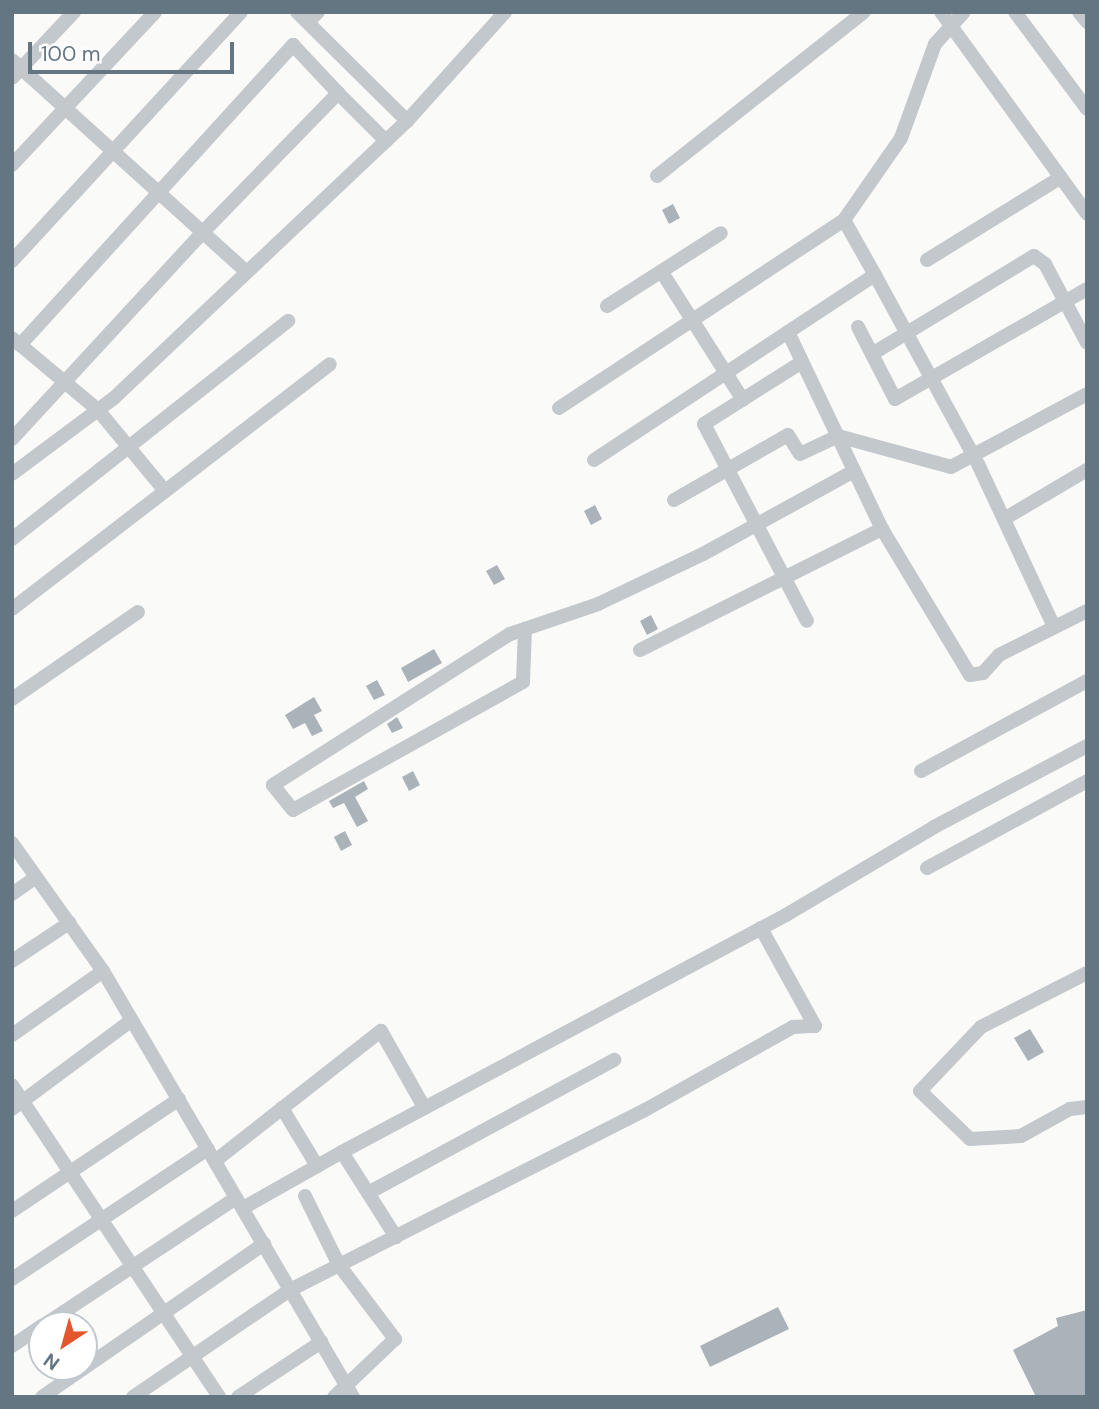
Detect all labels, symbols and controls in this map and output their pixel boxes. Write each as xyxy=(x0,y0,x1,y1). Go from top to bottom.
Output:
scale bar xyxy=(32,28,238,72)
text: 100 m xyxy=(41,40,101,68)
north arrow xyxy=(28,1311,98,1381)
text: N xyxy=(39,1348,64,1376)

